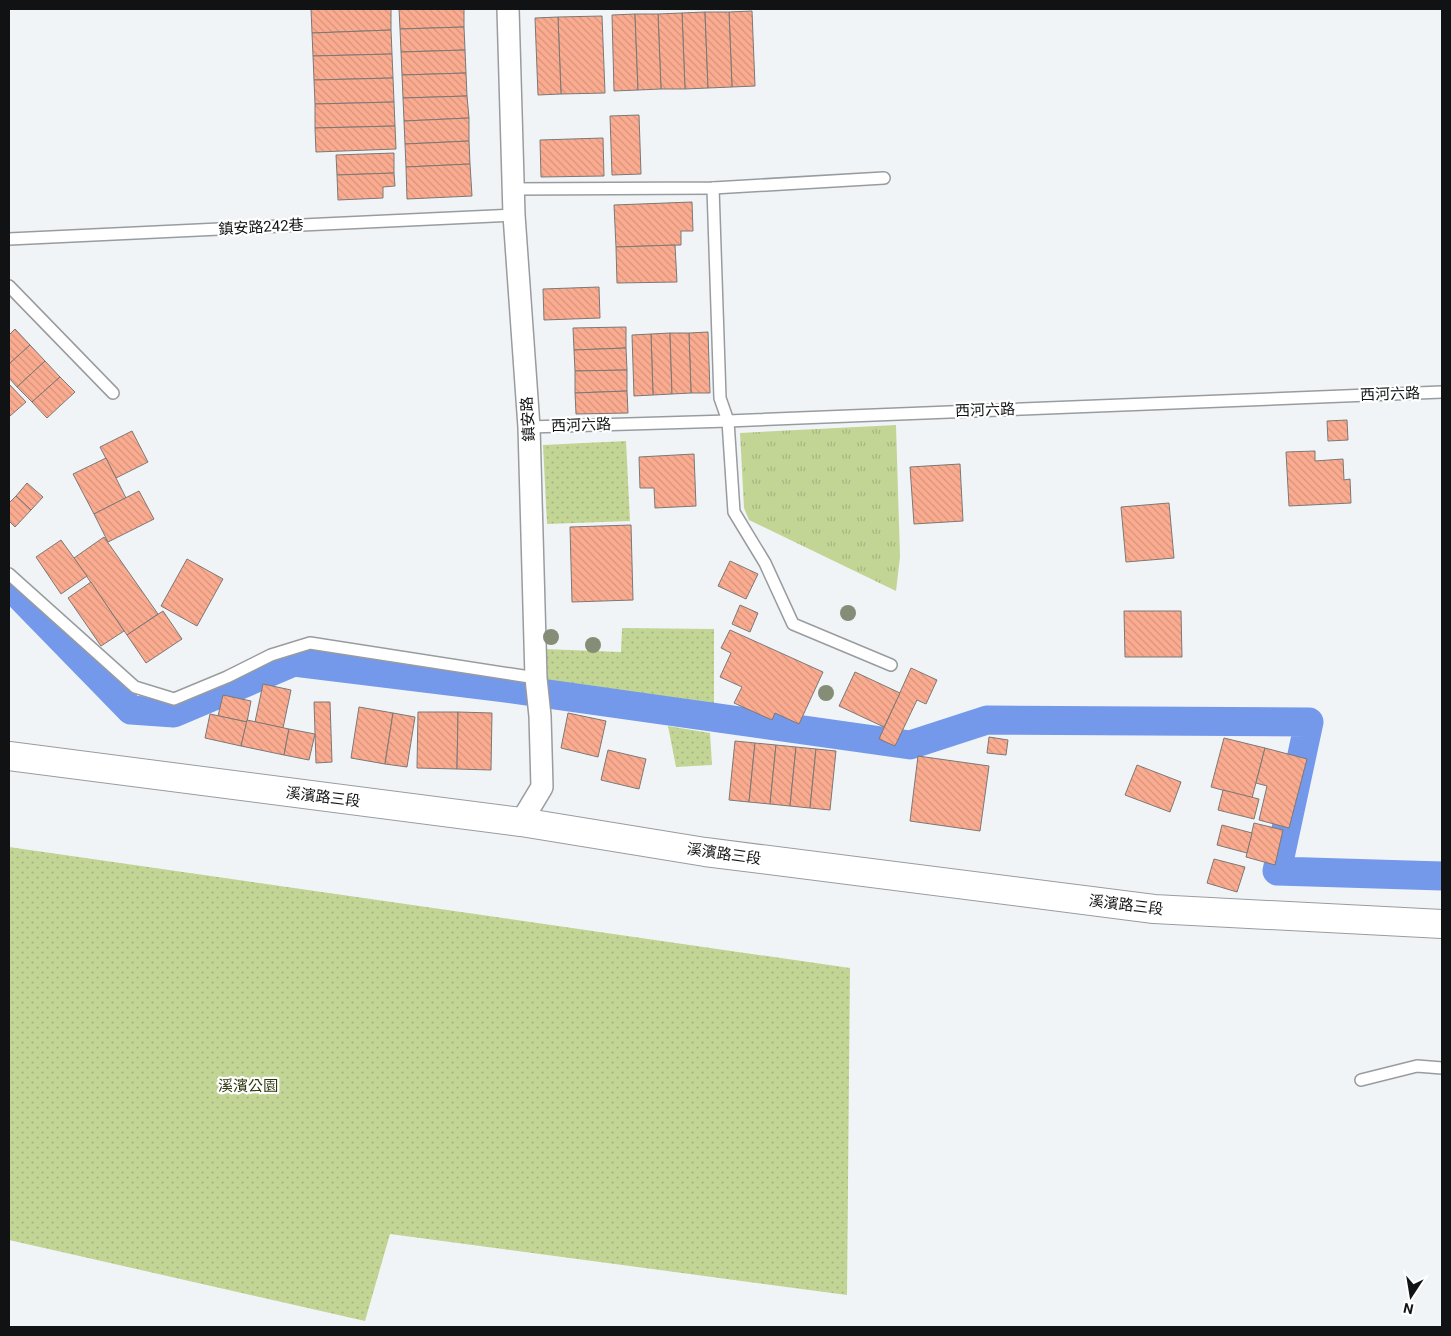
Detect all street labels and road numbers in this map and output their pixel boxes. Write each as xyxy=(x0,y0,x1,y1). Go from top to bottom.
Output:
street label: 鎮安路242巷 xyxy=(218,216,304,238)
street label: 西河六路 xyxy=(1360,384,1420,404)
street label: 鎮安路 xyxy=(518,396,538,442)
street label: 西河六路 xyxy=(955,400,1015,420)
street label: 西河六路 xyxy=(551,415,611,435)
street label: 溪濱路三段 xyxy=(285,783,361,811)
street label: 溪濱路三段 xyxy=(686,840,762,868)
street label: 溪濱路三段 xyxy=(1088,891,1164,919)

